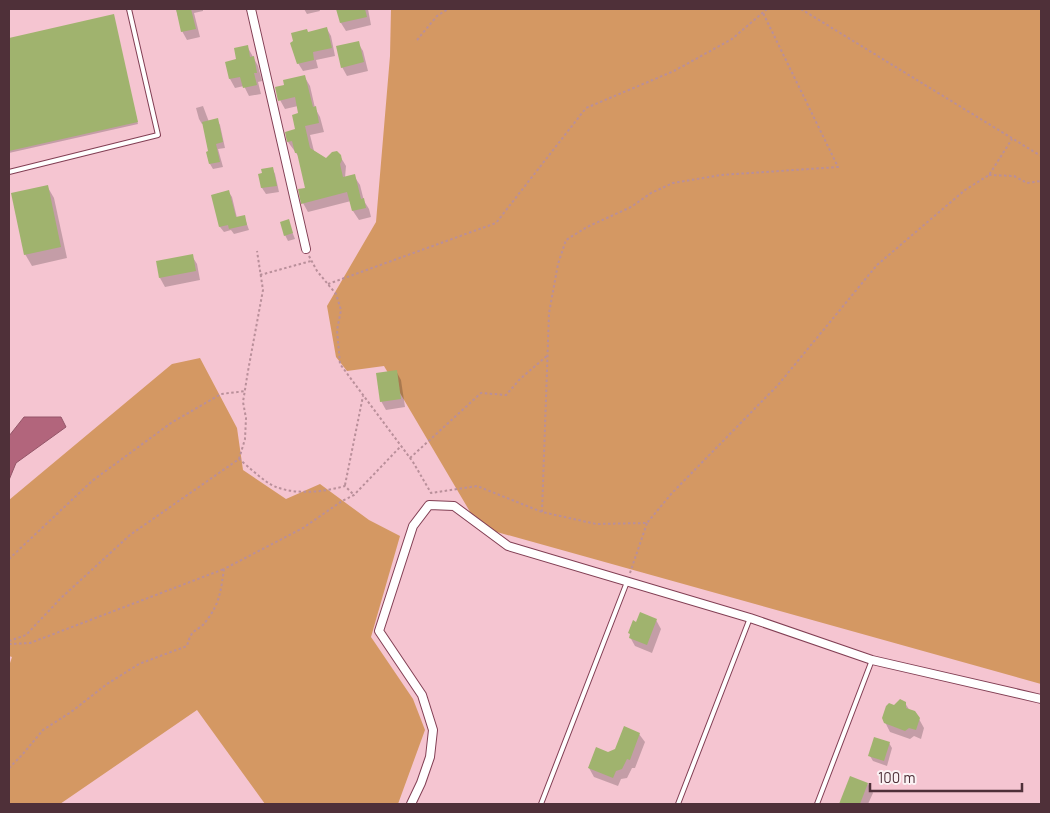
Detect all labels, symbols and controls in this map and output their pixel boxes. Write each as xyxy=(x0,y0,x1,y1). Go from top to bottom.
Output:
scale bar xyxy=(870,760,1022,792)
text: 100 m xyxy=(878,768,916,786)

